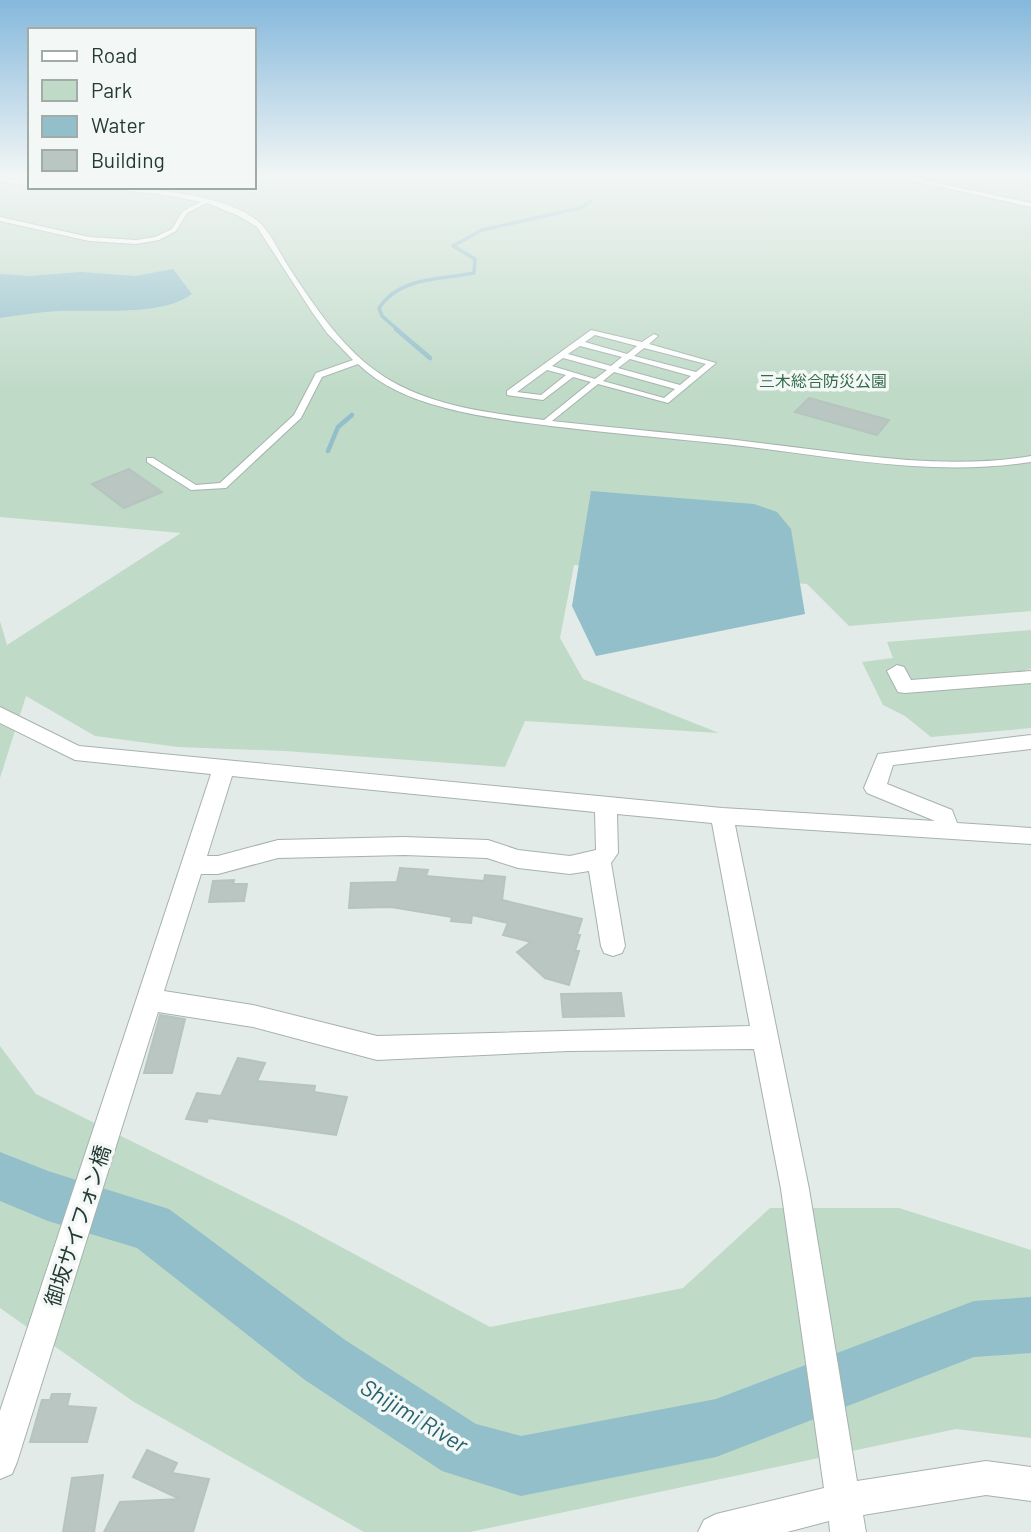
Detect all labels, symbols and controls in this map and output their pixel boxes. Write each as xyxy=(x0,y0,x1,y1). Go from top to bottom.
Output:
legend xyxy=(28,28,256,189)
text: Road xyxy=(91,42,137,67)
text: Park xyxy=(91,77,132,102)
text: Water xyxy=(91,112,146,137)
text: Building xyxy=(91,147,165,172)
park label: 三木総合防災公園 xyxy=(759,371,887,390)
street label: 御坂サイフォン橋 xyxy=(39,1142,114,1309)
water label: Shijimi River xyxy=(356,1372,474,1459)

